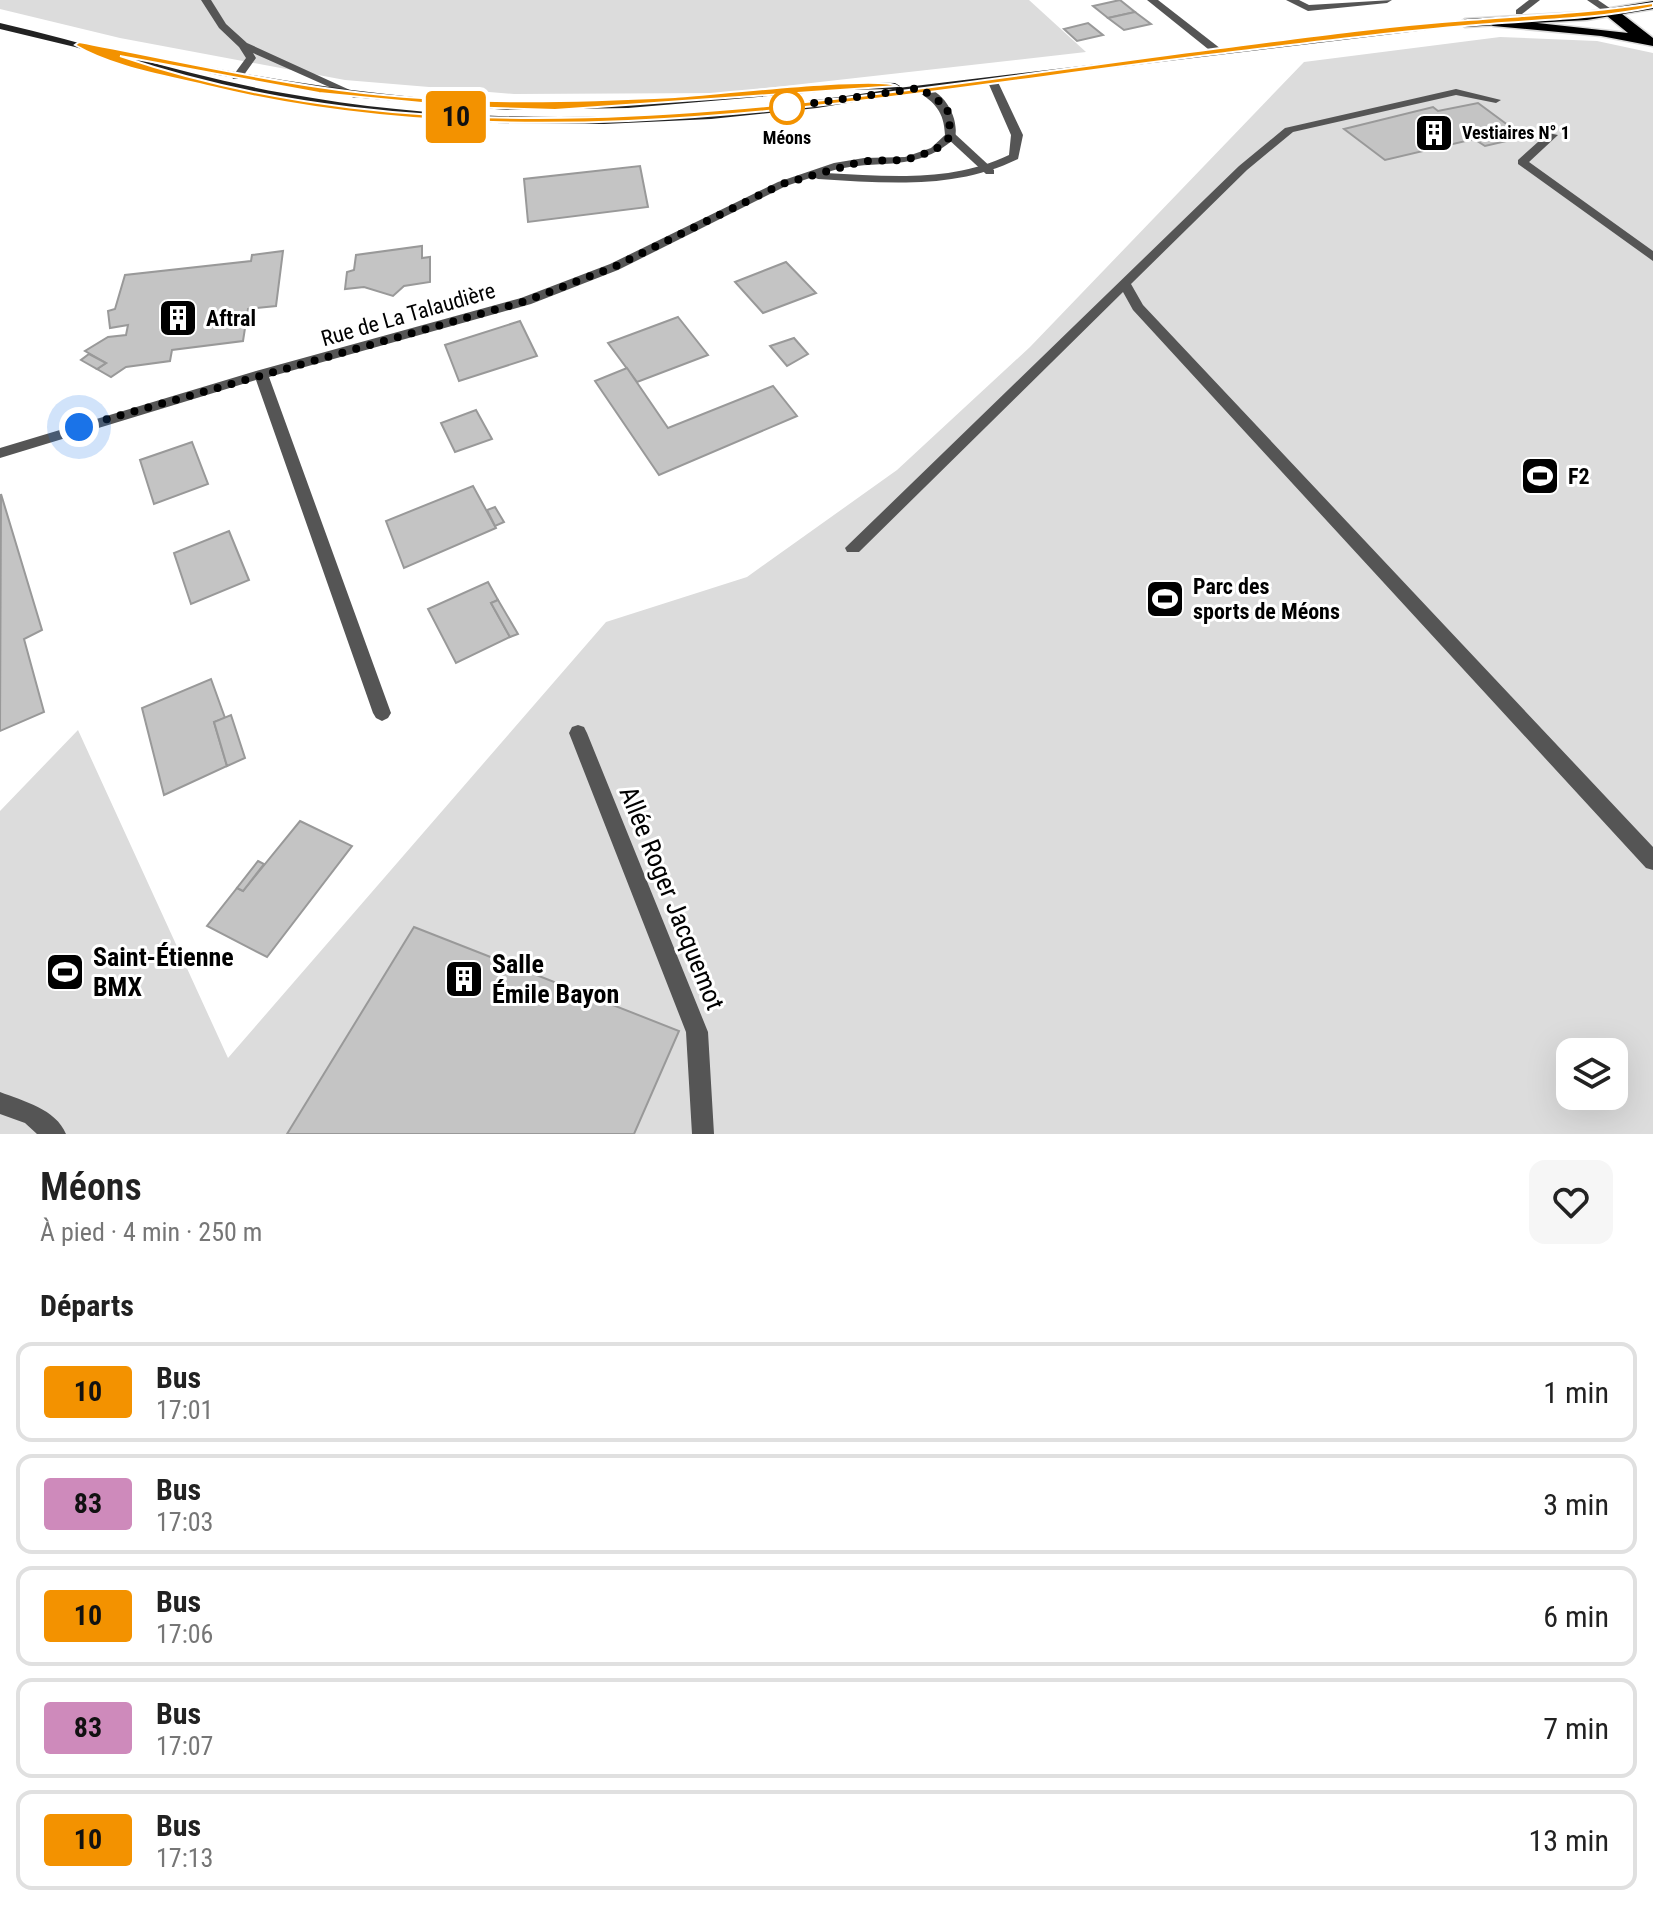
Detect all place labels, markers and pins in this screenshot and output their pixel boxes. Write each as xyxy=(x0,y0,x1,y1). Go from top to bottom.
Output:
marker: Méons xyxy=(770,90,804,124)
building icon: Vestiaires N° 1 xyxy=(1413,112,1455,154)
place label: Vestiaires N° 1 xyxy=(1462,122,1570,143)
place label: Méons xyxy=(763,127,811,148)
building icon: Aftral xyxy=(157,297,199,339)
place label: Aftral xyxy=(206,306,256,331)
sports icon: F2 xyxy=(1519,455,1561,497)
place label: F2 xyxy=(1568,464,1590,489)
place label: Parc des sports de Méons xyxy=(1193,574,1340,624)
sports icon: Parc des sports de Méons xyxy=(1144,578,1186,620)
place label: Saint-Étienne BMX xyxy=(93,942,234,1002)
place label: Salle Émile Bayon xyxy=(492,949,619,1009)
sports icon: Saint-Étienne BMX xyxy=(44,951,86,993)
building icon: Salle Émile Bayon xyxy=(443,958,485,1000)

